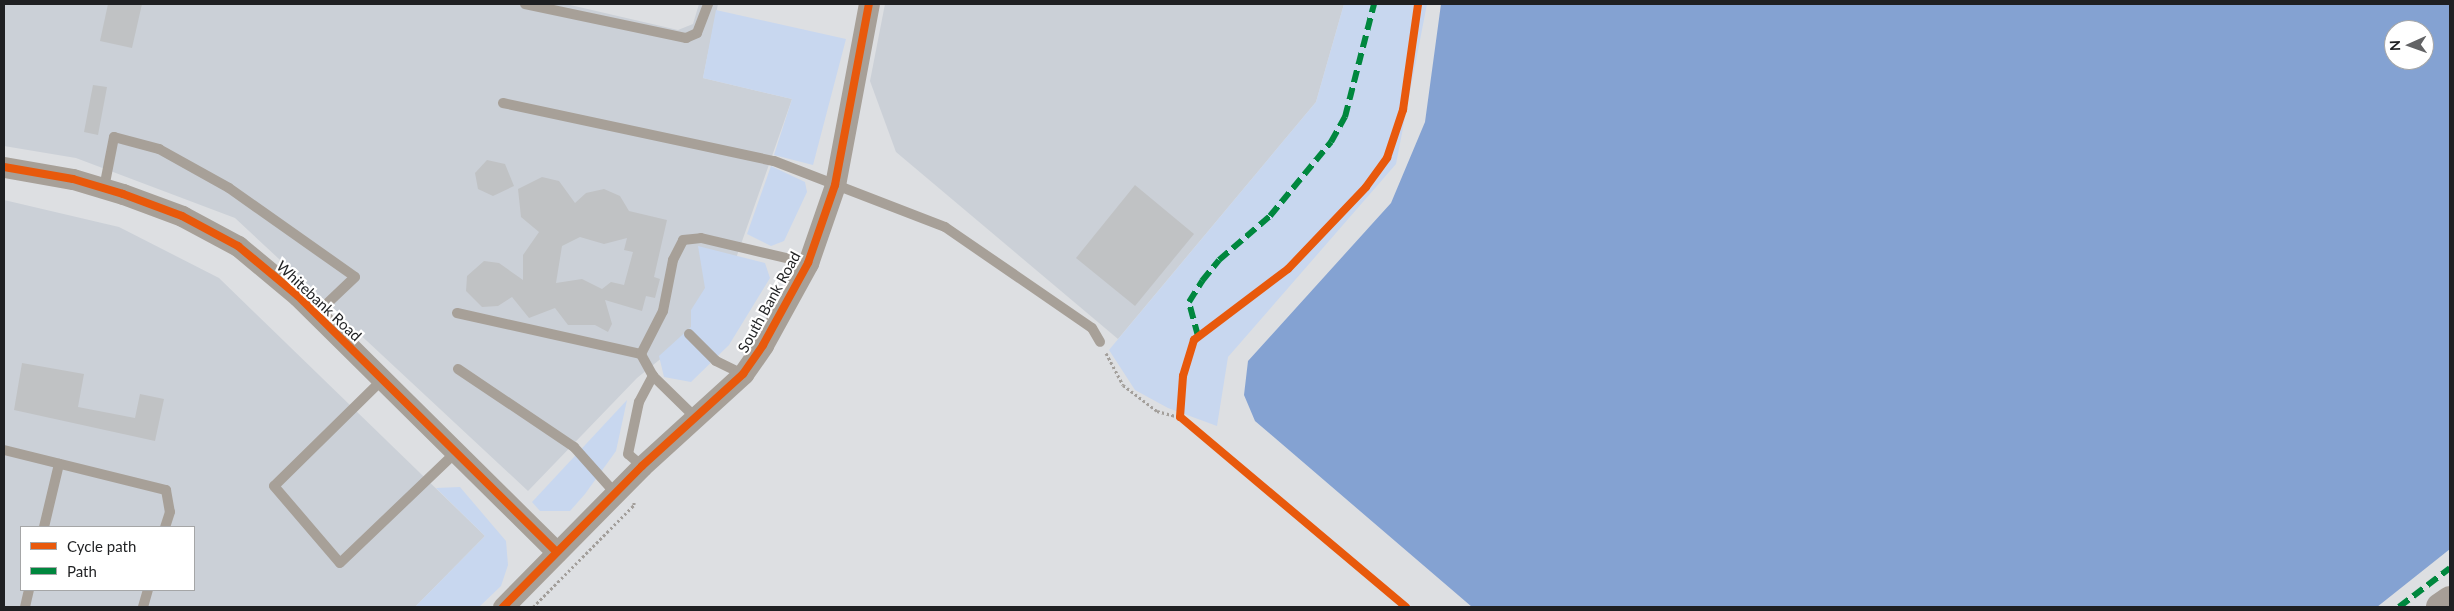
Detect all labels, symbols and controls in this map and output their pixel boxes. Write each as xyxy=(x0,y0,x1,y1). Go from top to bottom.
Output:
north arrow xyxy=(2384,20,2434,70)
text: N xyxy=(2386,40,2403,51)
street label: South Bank Road xyxy=(734,248,804,356)
street label: Whitebank Road xyxy=(273,257,365,345)
legend xyxy=(20,526,195,591)
text: Cycle path xyxy=(67,537,136,555)
text: Path xyxy=(67,562,97,580)

